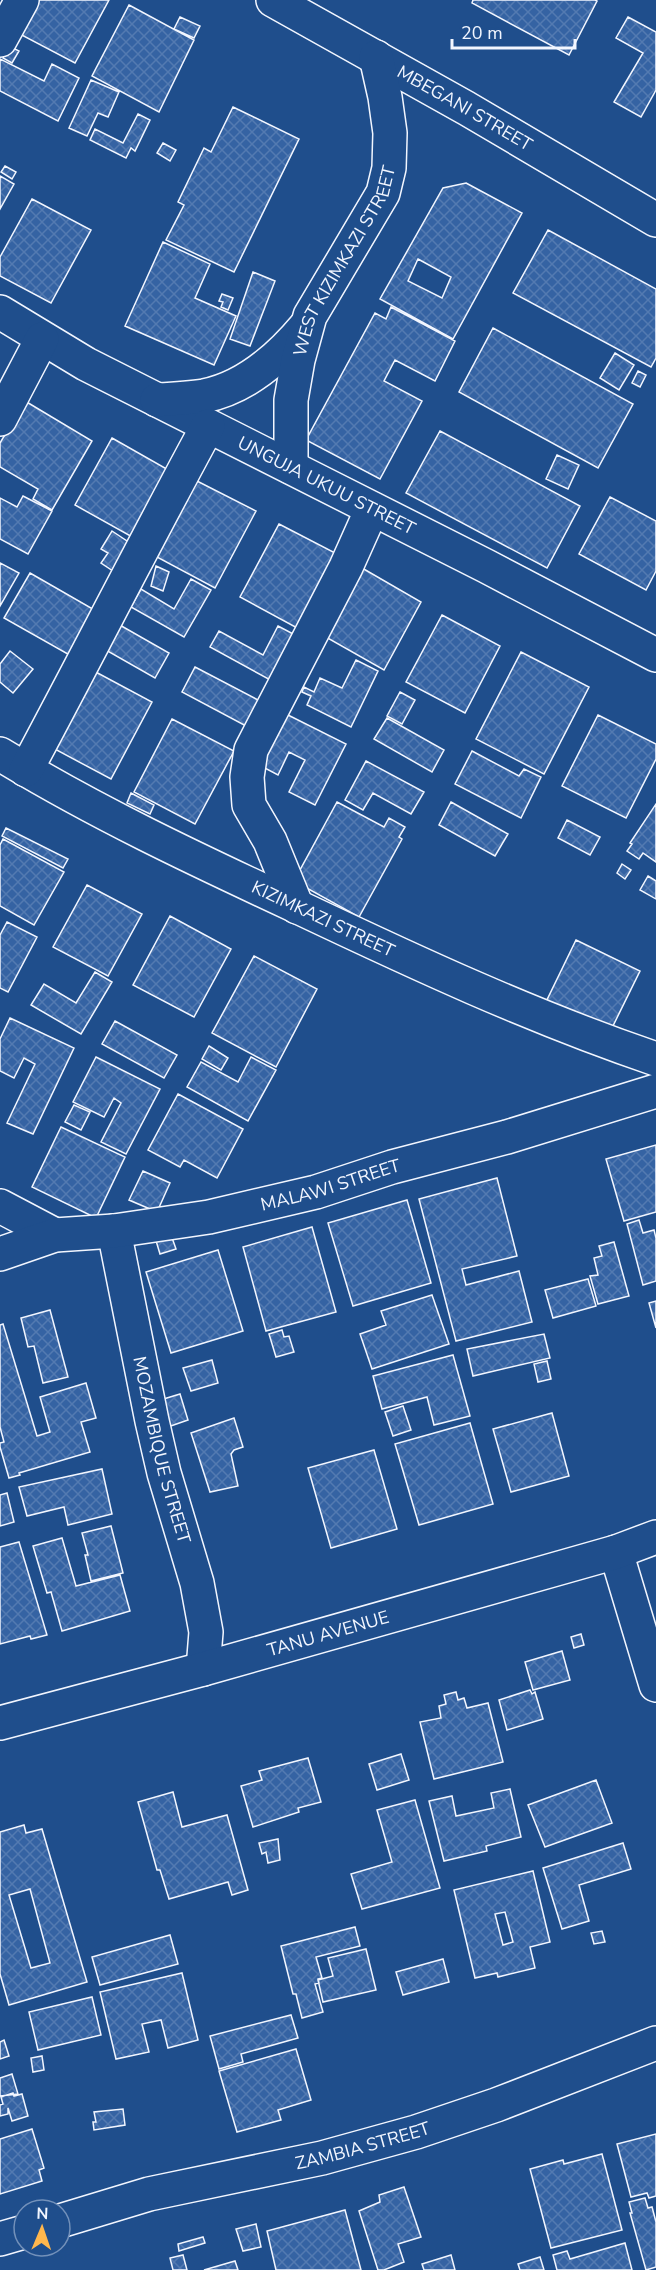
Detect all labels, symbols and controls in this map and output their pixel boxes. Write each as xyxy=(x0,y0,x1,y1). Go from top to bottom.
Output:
scale bar xyxy=(452,12,575,50)
text: 20 m xyxy=(461,21,503,45)
street label: MBEGANI STREET xyxy=(393,60,537,156)
street label: WEST KIZIMKAZI STREET xyxy=(288,163,401,359)
street label: UNGUJA UKUU STREET xyxy=(234,431,420,540)
street label: KIZIMKAZI STREET xyxy=(248,875,399,963)
street label: MALAWI STREET xyxy=(258,1153,403,1217)
street label: MOZAMBIQUE STREET xyxy=(127,1354,196,1546)
street label: TANU AVENUE xyxy=(264,1605,392,1662)
street label: ZAMBIA STREET xyxy=(293,2116,433,2175)
north arrow xyxy=(12,2198,72,2258)
text: N xyxy=(36,2203,49,2225)

